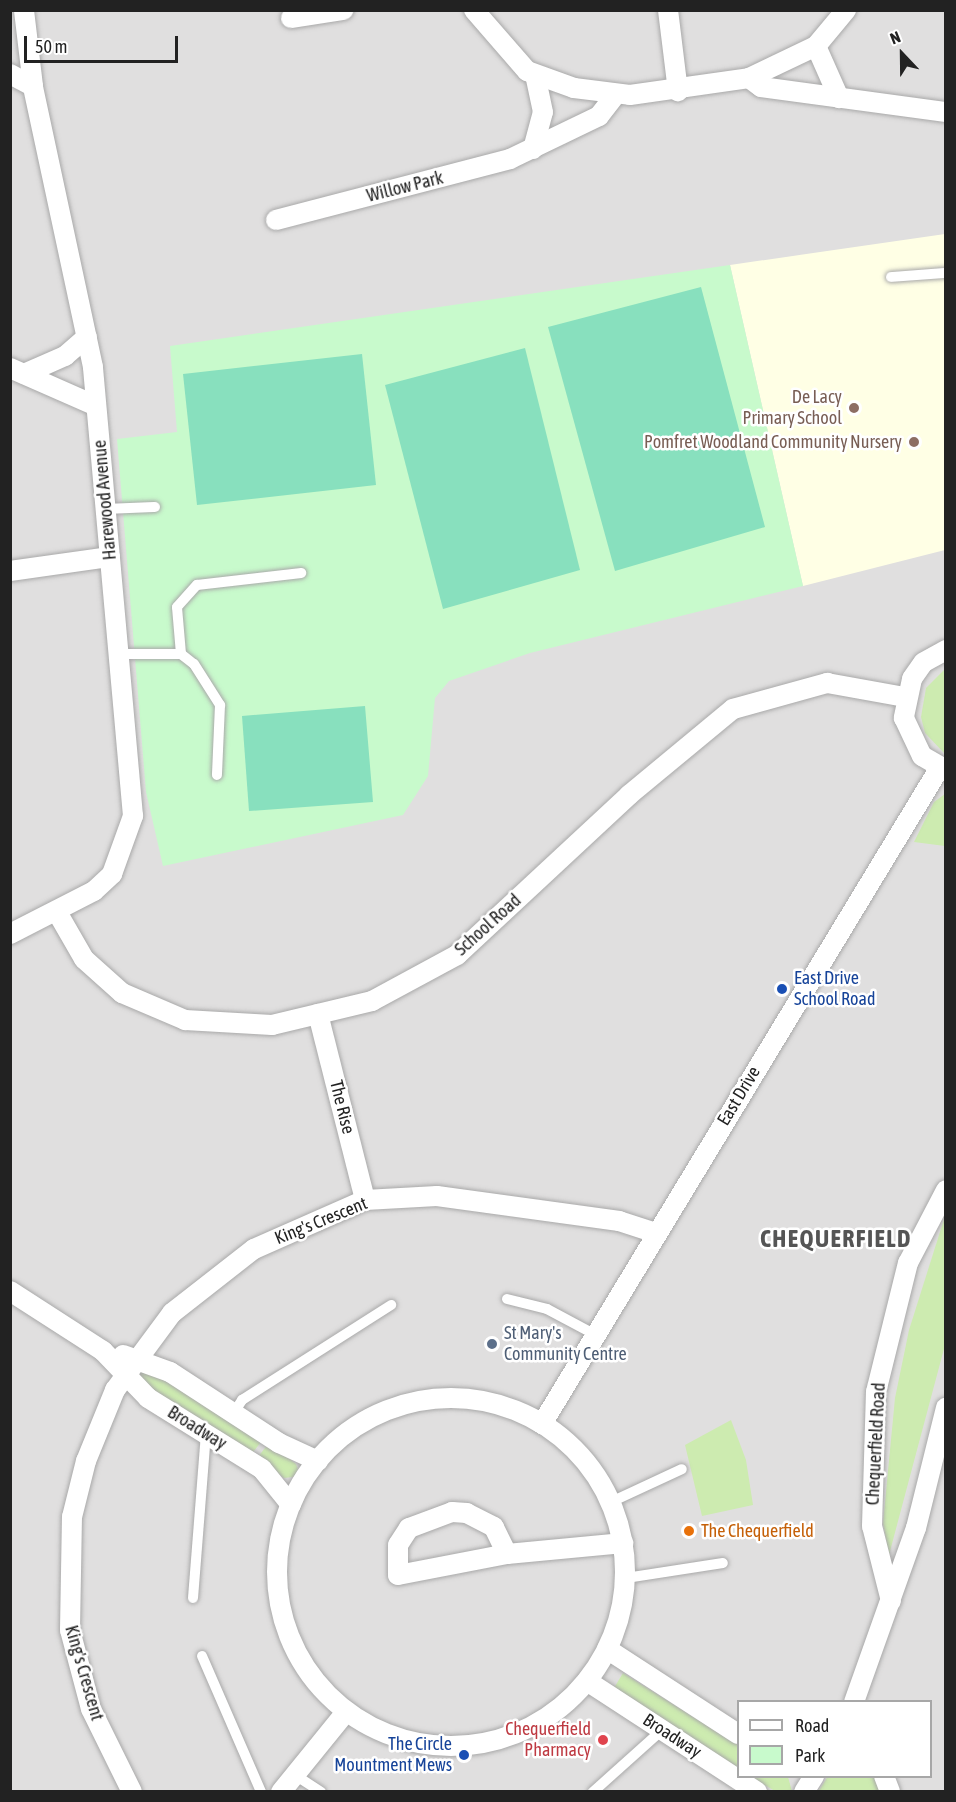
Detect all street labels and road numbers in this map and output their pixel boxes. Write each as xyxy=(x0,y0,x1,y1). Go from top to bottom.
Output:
street label: Willow Park xyxy=(364,167,446,207)
street label: Harewood Avenue xyxy=(89,439,121,561)
street label: School Road xyxy=(451,890,525,960)
street label: East Drive xyxy=(713,1063,765,1129)
street label: The Rise xyxy=(325,1078,359,1136)
street label: King's Crescent xyxy=(272,1193,370,1249)
street label: Chequerfield Road xyxy=(862,1382,890,1506)
street label: Broadway xyxy=(163,1401,231,1455)
street label: King's Crescent xyxy=(60,1623,108,1723)
street label: Broadway xyxy=(639,1709,705,1763)

